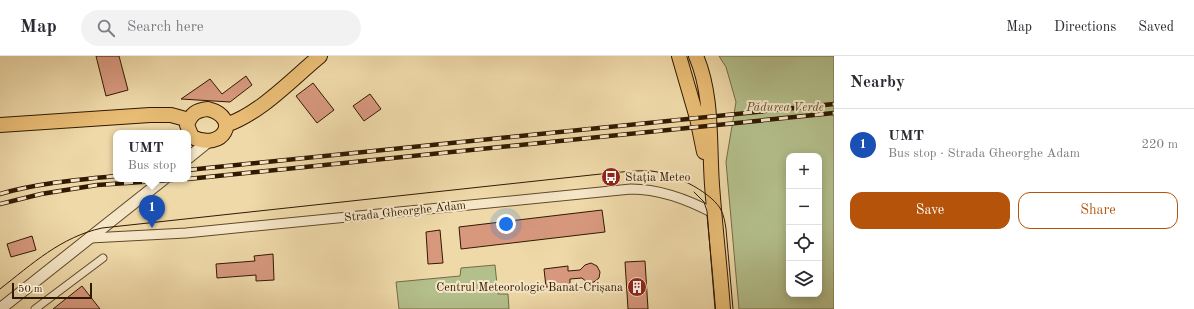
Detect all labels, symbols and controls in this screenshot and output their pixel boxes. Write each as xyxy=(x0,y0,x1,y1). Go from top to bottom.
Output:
search box xyxy=(81,10,361,46)
icon: search xyxy=(95,17,117,39)
text: Map xyxy=(20,18,57,37)
text: Search here xyxy=(127,20,204,35)
text: Map xyxy=(1006,20,1032,34)
text: Directions xyxy=(1054,20,1116,34)
text: Saved xyxy=(1138,20,1174,34)
text: Nearby xyxy=(850,74,905,91)
park label: Pădurea Verde xyxy=(745,102,824,114)
text: UMT xyxy=(888,129,924,144)
popup xyxy=(113,130,191,182)
text: 1 xyxy=(859,138,867,151)
text: 220 m xyxy=(1141,138,1178,151)
text: UMT xyxy=(128,141,164,156)
text: Bus stop · Strada Gheorghe Adam xyxy=(888,147,1080,160)
map controls xyxy=(786,153,822,297)
button: + xyxy=(786,153,822,189)
text: Bus stop xyxy=(128,159,176,172)
bus stop icon: Stația Meteo xyxy=(600,166,622,188)
place label: Stația Meteo xyxy=(625,172,691,184)
button: − xyxy=(786,189,822,225)
button: Save xyxy=(850,192,1010,229)
button: Share xyxy=(1018,192,1178,229)
pin: 1 xyxy=(139,195,165,228)
street label: Strada Gheorghe Adam xyxy=(344,200,467,224)
your location xyxy=(496,214,516,234)
button: locate xyxy=(786,225,822,261)
button: layers xyxy=(786,261,822,297)
building icon: Centrul Meteorologic Banat-Crișana xyxy=(626,276,648,298)
scale bar xyxy=(12,281,92,300)
place label: Centrul Meteorologic Banat-Crișana xyxy=(436,282,623,294)
text: 50 m xyxy=(18,284,43,295)

